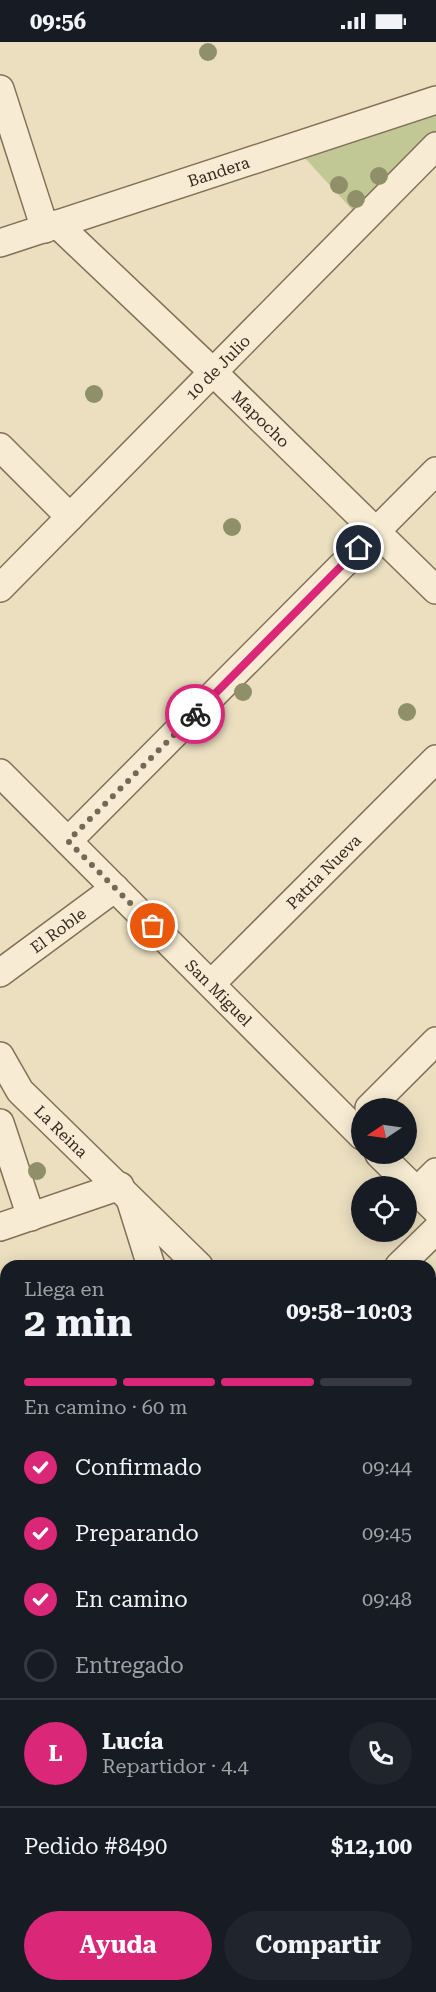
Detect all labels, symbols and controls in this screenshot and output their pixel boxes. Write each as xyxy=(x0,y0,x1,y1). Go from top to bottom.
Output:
text: 09:56 xyxy=(30,9,86,34)
street label: Bandera xyxy=(185,152,252,190)
street label: 10 de Julio xyxy=(182,331,254,404)
street label: Mapocho xyxy=(228,386,294,451)
pin xyxy=(333,522,384,573)
icon: home xyxy=(342,531,375,564)
courier xyxy=(165,684,225,744)
icon: bike xyxy=(179,698,212,731)
street label: Patria Nueva xyxy=(282,830,365,913)
pin xyxy=(127,900,178,951)
street label: El Roble xyxy=(26,903,89,957)
icon: bag xyxy=(136,909,169,942)
street label: San Miguel xyxy=(182,955,256,1030)
north arrow xyxy=(351,1098,417,1164)
map controls xyxy=(351,1098,417,1242)
street label: La Reina xyxy=(31,1101,92,1162)
button: locate xyxy=(351,1176,417,1242)
text: Llega en xyxy=(24,1277,104,1301)
text: 09:58–10:03 xyxy=(286,1299,412,1324)
text: 2 min xyxy=(24,1300,132,1346)
text: En camino · 60 m xyxy=(24,1395,187,1419)
icon: check xyxy=(24,1451,57,1484)
text: Confirmado xyxy=(75,1455,202,1480)
text: 09:44 xyxy=(362,1455,412,1479)
icon: check xyxy=(24,1517,57,1550)
text: Preparando xyxy=(75,1521,199,1546)
text: 09:45 xyxy=(362,1521,412,1545)
icon: check xyxy=(24,1583,57,1616)
text: En camino xyxy=(75,1587,188,1612)
text: 09:48 xyxy=(362,1587,412,1611)
text: Entregado xyxy=(75,1653,184,1678)
button: phone xyxy=(349,1722,412,1785)
text: Lucía xyxy=(102,1729,163,1754)
text: L xyxy=(48,1741,63,1766)
text: Repartidor · 4.4 xyxy=(102,1754,249,1778)
text: Pedido #8490 xyxy=(24,1834,167,1859)
text: $12,100 xyxy=(331,1834,412,1859)
button: Ayuda xyxy=(24,1911,212,1980)
button: Compartir xyxy=(224,1911,412,1980)

